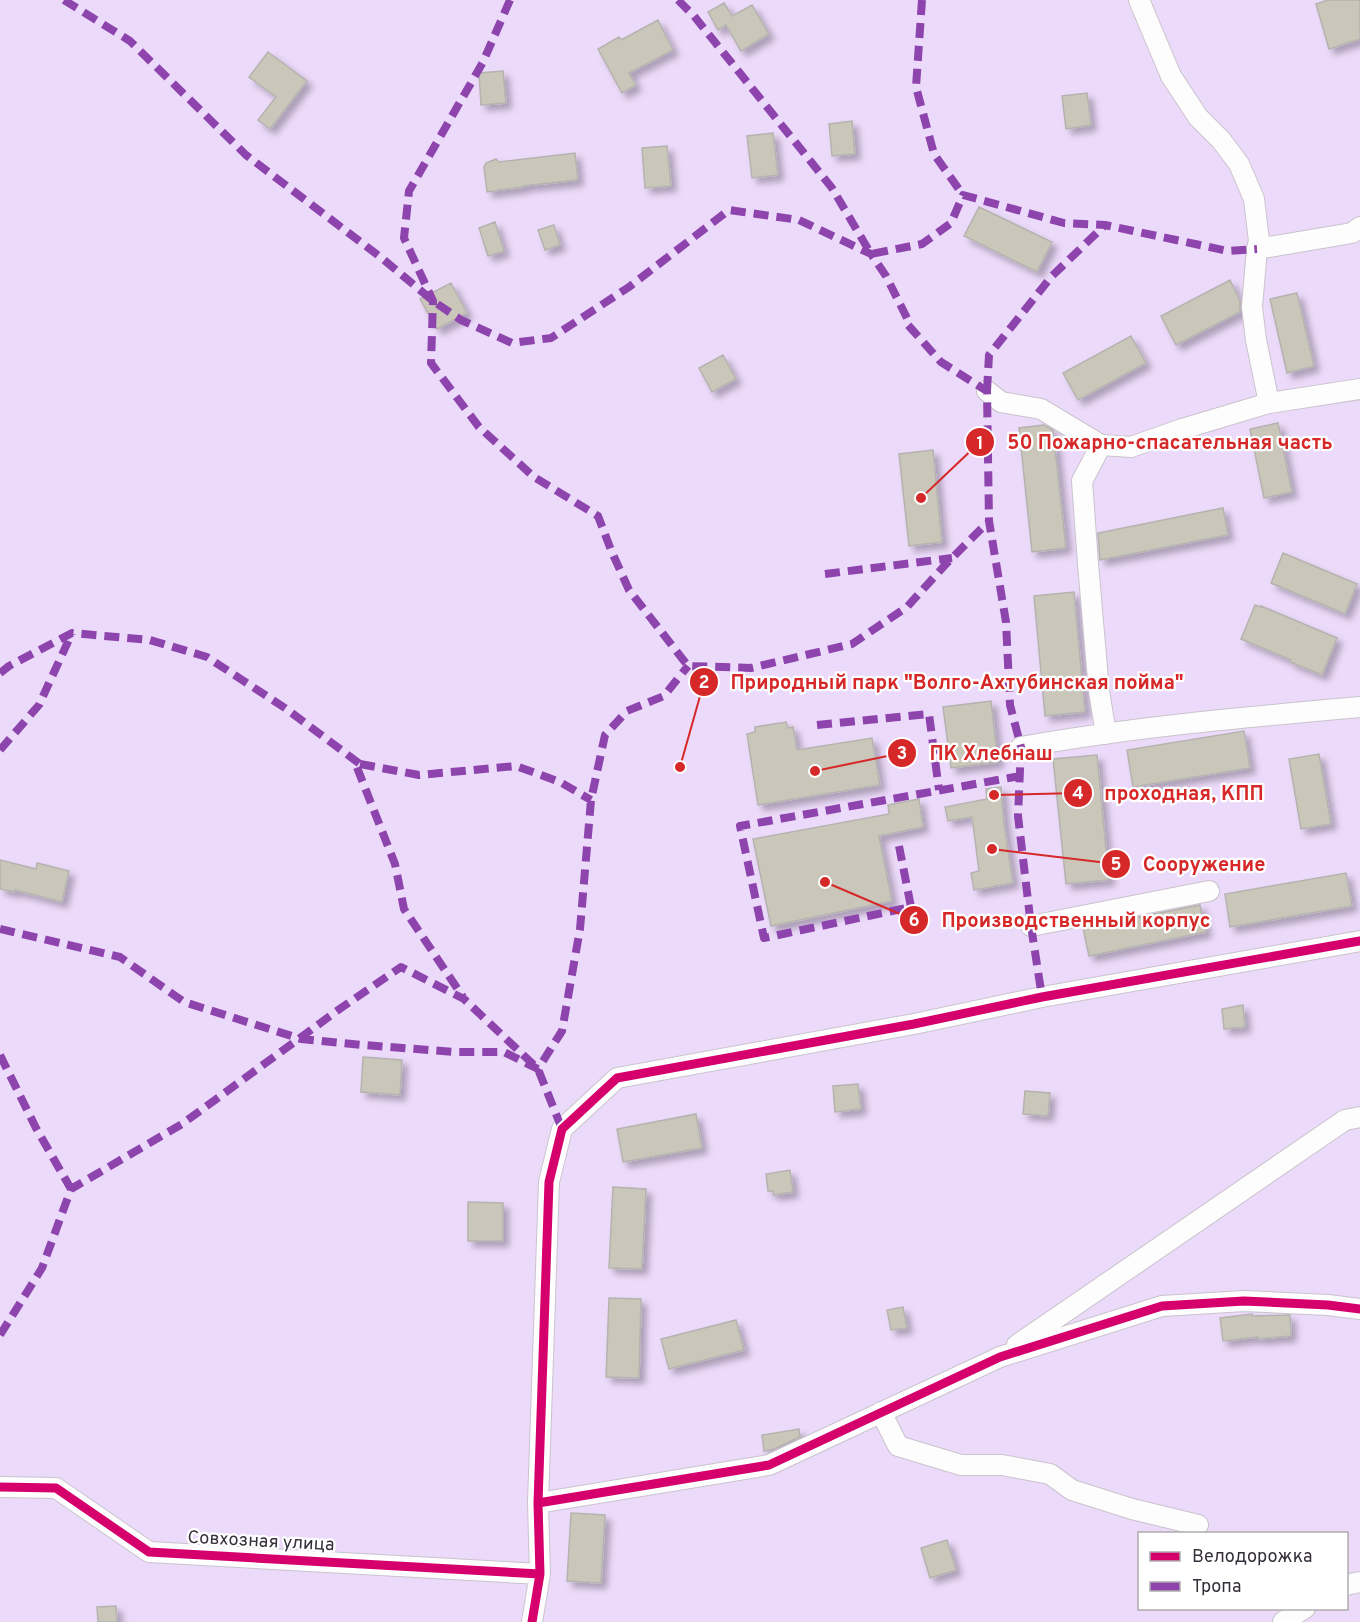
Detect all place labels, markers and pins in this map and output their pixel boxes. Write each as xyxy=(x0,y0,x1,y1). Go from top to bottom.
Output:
callout: 50 Пожарно-спасательная часть xyxy=(965,423,1345,461)
callout: Природный парк "Волго-Ахтубинская пойма" xyxy=(689,663,1196,701)
callout: ПК Хлебнаш xyxy=(887,734,1064,772)
callout: проходная, КПП xyxy=(1063,774,1276,812)
callout: Сооружение xyxy=(1101,845,1277,883)
callout: Производственный корпус xyxy=(899,901,1222,939)

